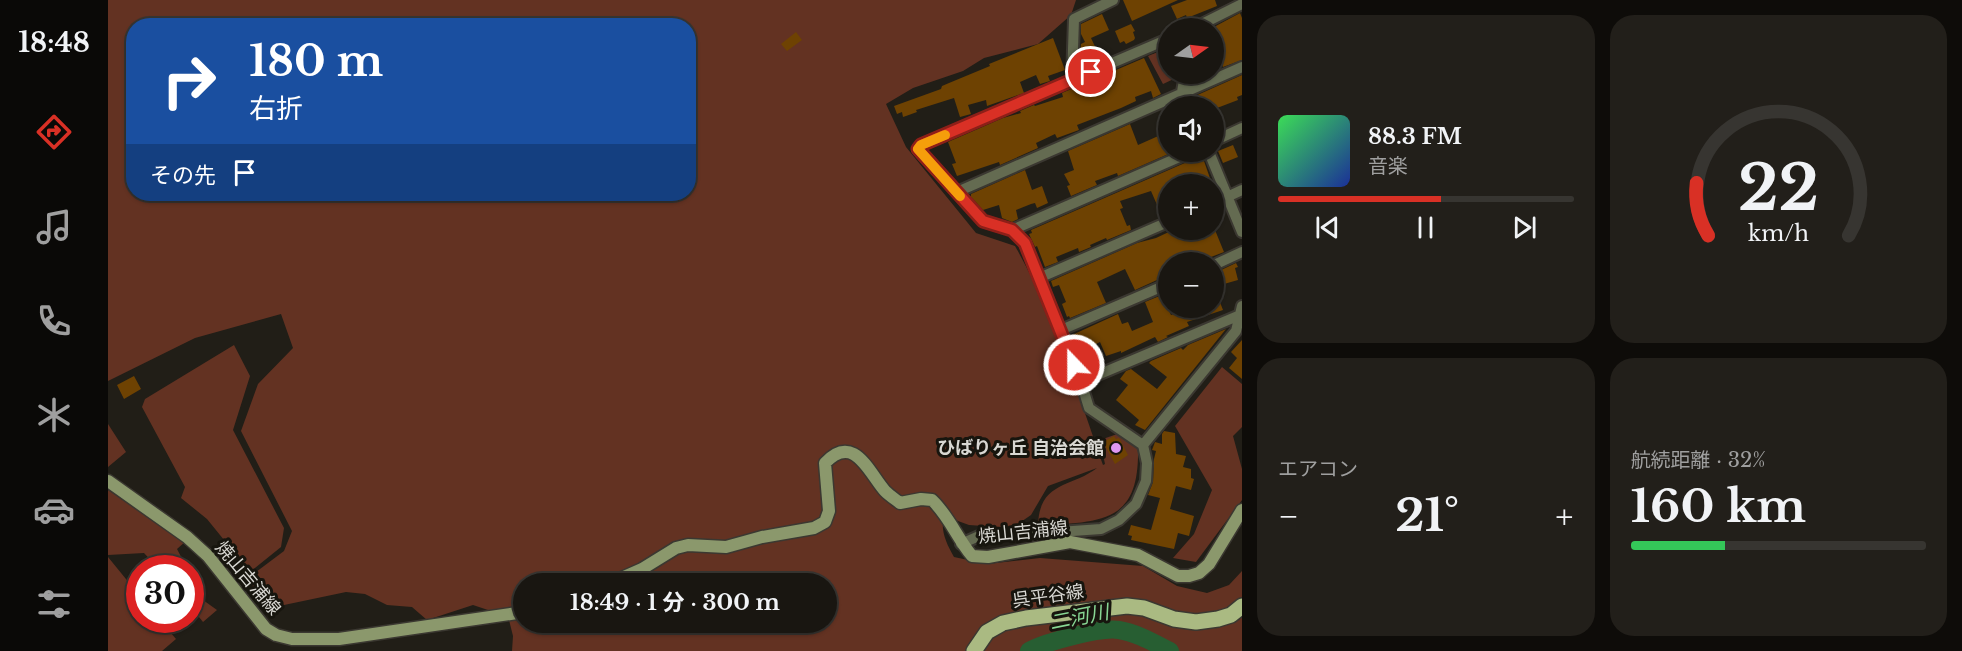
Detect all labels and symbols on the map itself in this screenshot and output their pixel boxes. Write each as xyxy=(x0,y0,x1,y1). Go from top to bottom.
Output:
north arrow xyxy=(1158,18,1224,84)
pin xyxy=(1065,46,1116,97)
position arrow xyxy=(1042,333,1106,397)
place label: ひばりヶ丘 自治会館 xyxy=(937,437,1104,459)
marker: ひばりヶ丘 自治会館 xyxy=(1109,441,1123,455)
street label: 焼山吉浦線 xyxy=(977,516,1069,548)
street label: 焼山吉浦線 xyxy=(211,536,285,620)
speed limit sign: 30 xyxy=(126,555,204,633)
street label: 呉平谷線 xyxy=(1011,580,1085,612)
water label: 二河川 xyxy=(1047,599,1113,635)

